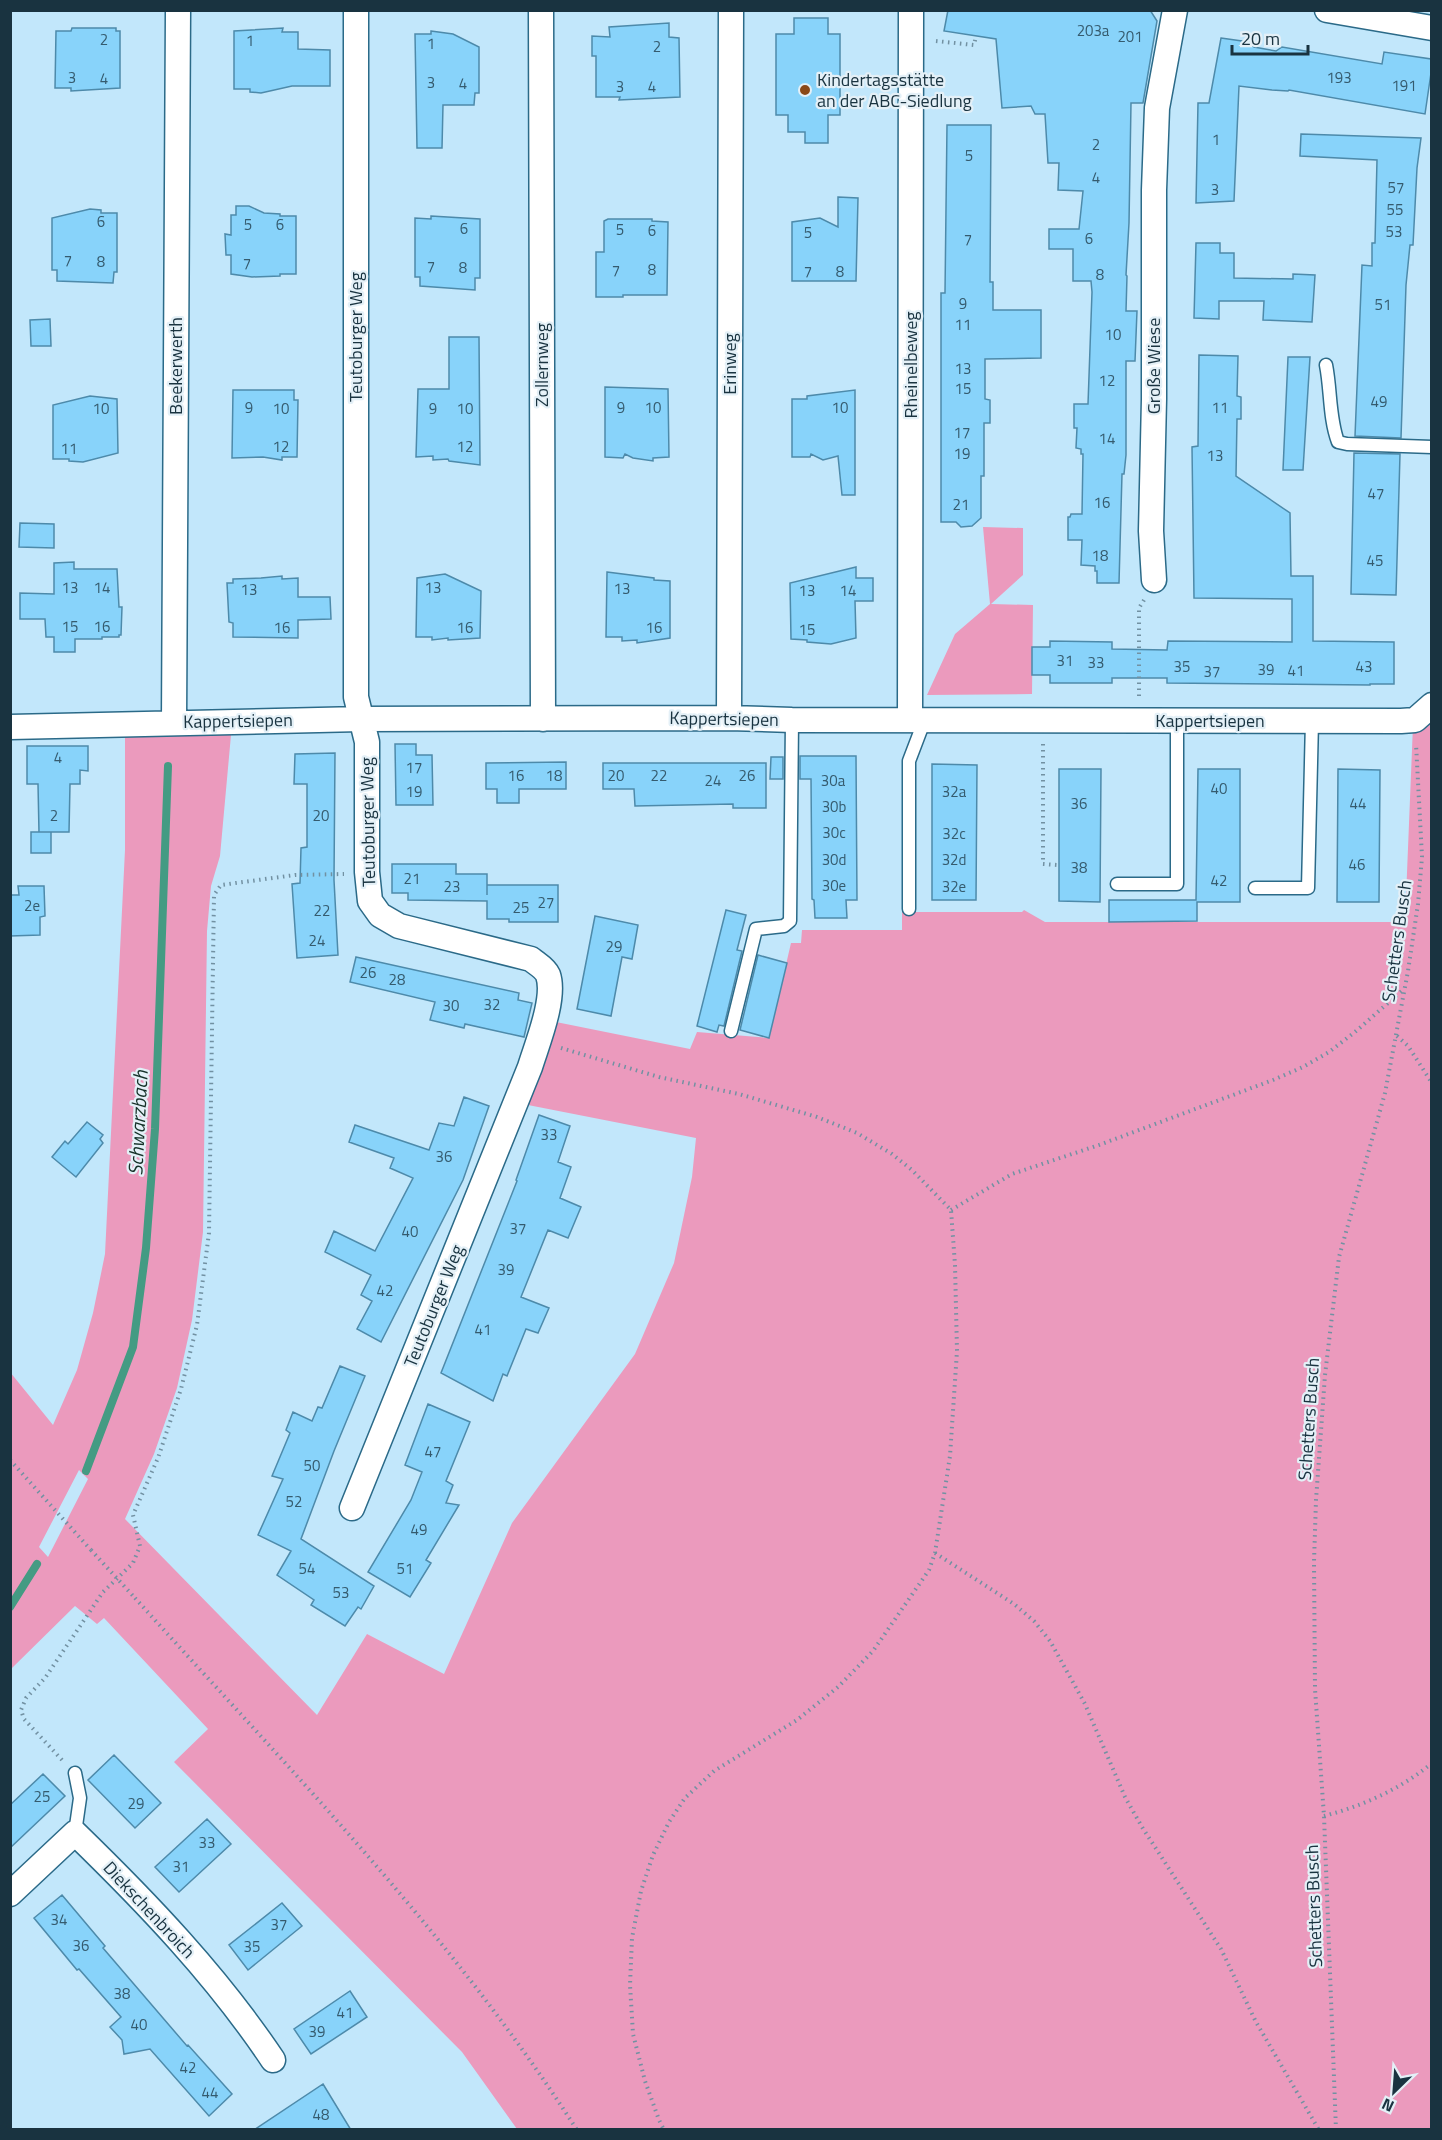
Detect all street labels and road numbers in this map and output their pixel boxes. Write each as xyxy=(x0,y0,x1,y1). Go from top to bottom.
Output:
street label: Teutoburger Weg xyxy=(342,272,369,402)
street label: Rheinelbeweg xyxy=(897,311,924,419)
street label: Beekerwerth xyxy=(162,317,189,415)
street label: Große Wiese xyxy=(1140,318,1167,414)
street label: Zollernweg xyxy=(528,323,555,407)
street label: Erinweg xyxy=(716,333,743,395)
street label: Kappertsiepen xyxy=(669,704,779,733)
street label: Kappertsiepen xyxy=(183,706,293,735)
street label: Kappertsiepen xyxy=(1155,707,1265,734)
street label: Teutoburger Weg xyxy=(353,757,382,887)
street label: Schetters Busch xyxy=(1375,878,1418,1004)
street label: Teutoburger Weg xyxy=(397,1241,470,1371)
street label: Schetters Busch xyxy=(1291,1357,1326,1481)
street label: Schetters Busch xyxy=(1298,1844,1329,1968)
street label: Diekschenbroich xyxy=(97,1855,202,1964)

